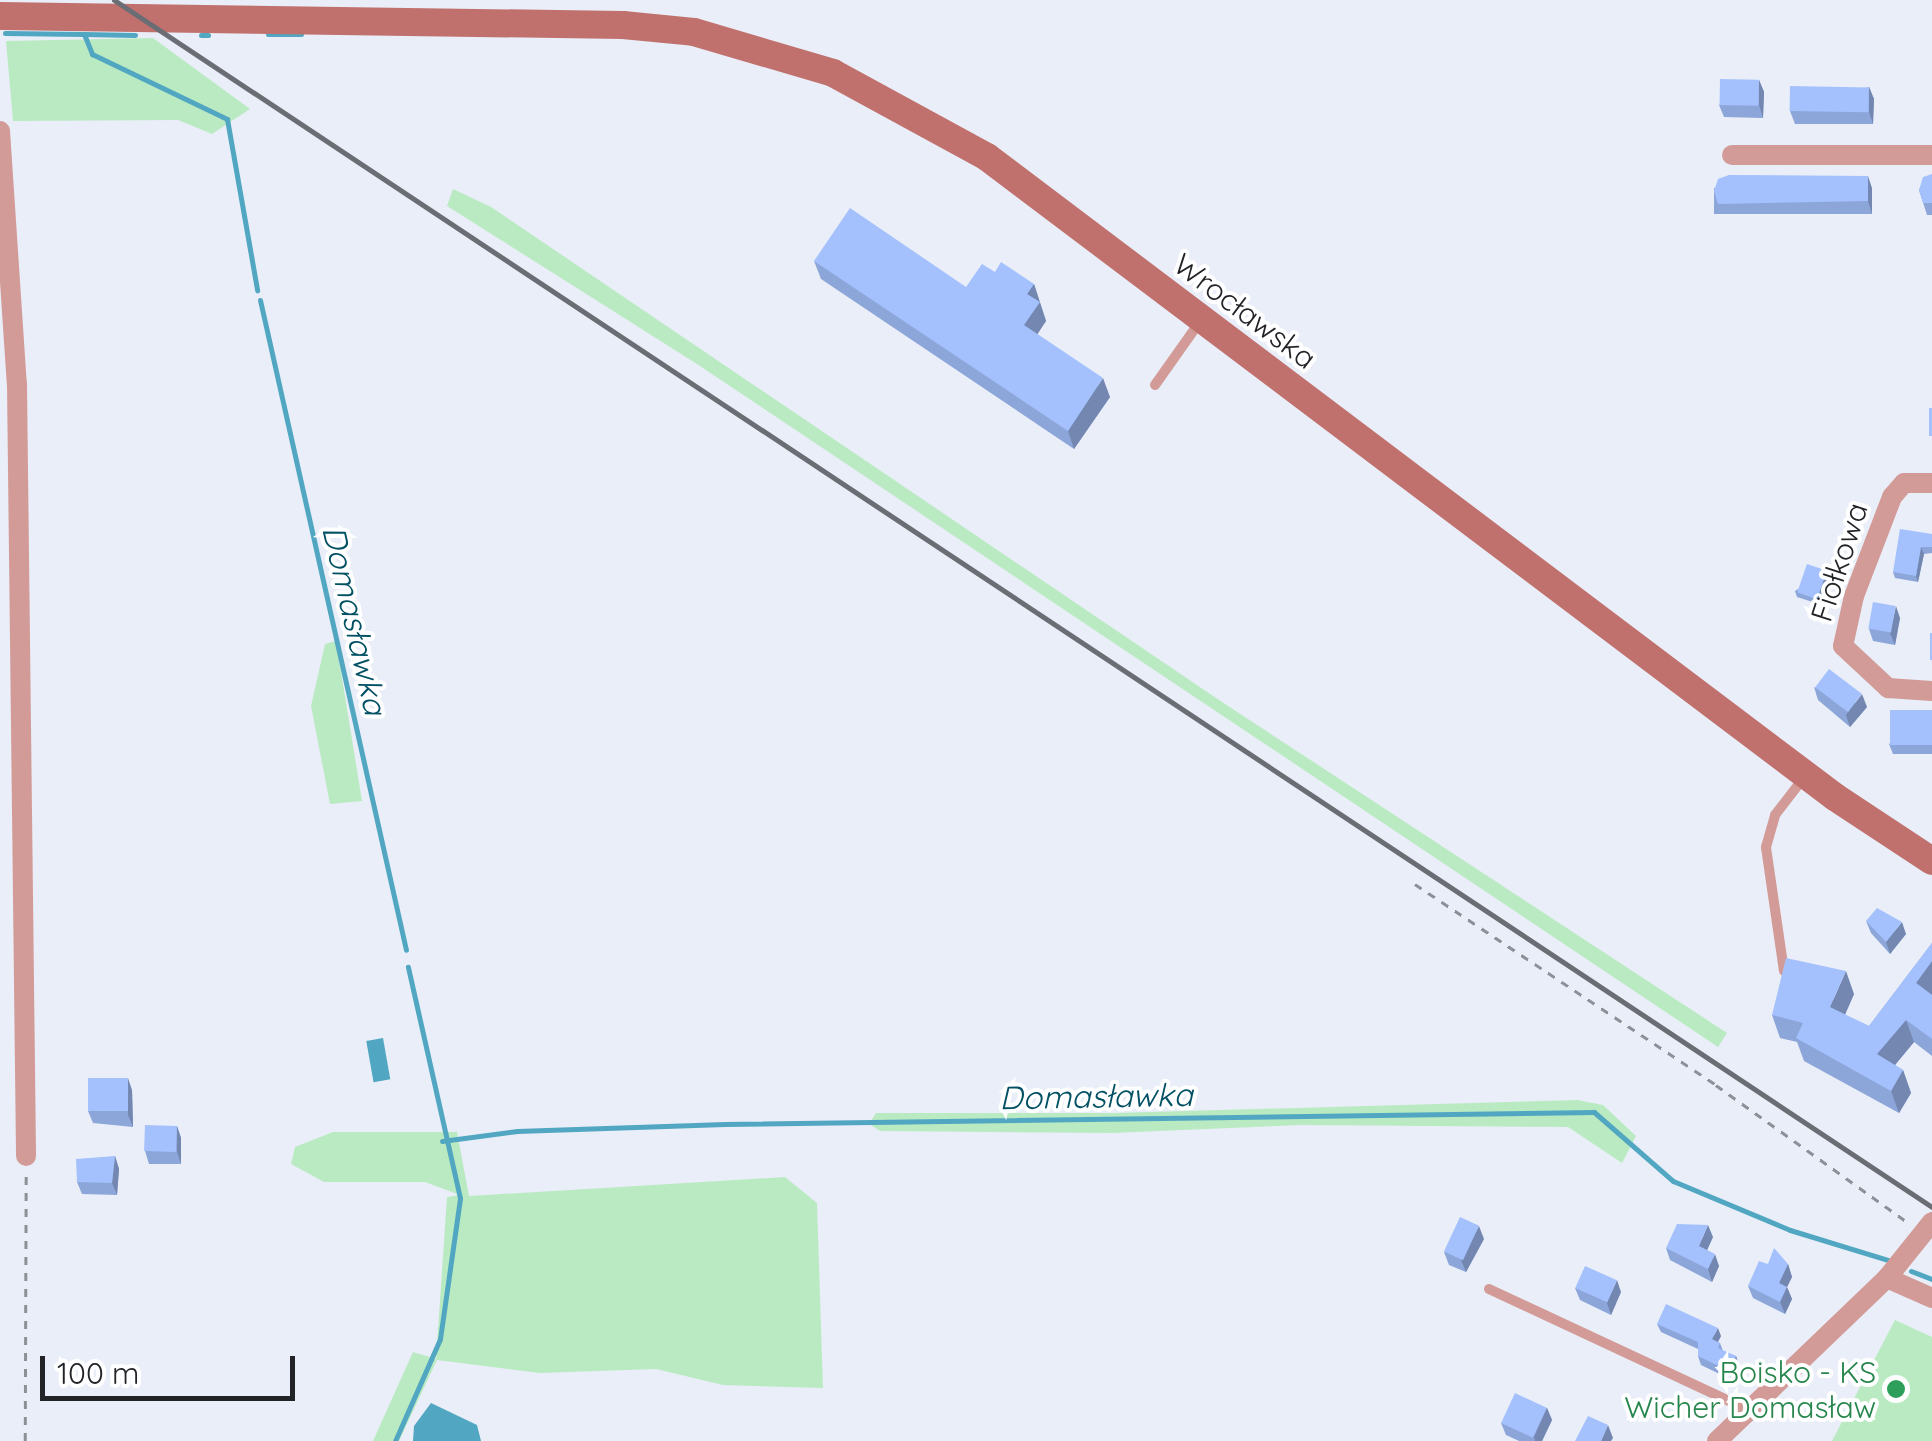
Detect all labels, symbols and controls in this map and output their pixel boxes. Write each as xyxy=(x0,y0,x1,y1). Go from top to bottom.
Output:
street label: Wrocławska xyxy=(1167,246,1323,376)
street label: Fiołkowa xyxy=(1803,498,1875,626)
water label: Domasławka xyxy=(315,522,395,718)
water label: Domasławka xyxy=(999,1075,1193,1117)
scale bar xyxy=(45,1336,300,1398)
text: 100 m xyxy=(57,1354,139,1392)
place label: Boisko - KS Wicher Domasław xyxy=(1624,1354,1876,1424)
marker: Boisko - KS Wicher Domasław xyxy=(1885,1378,1907,1400)

